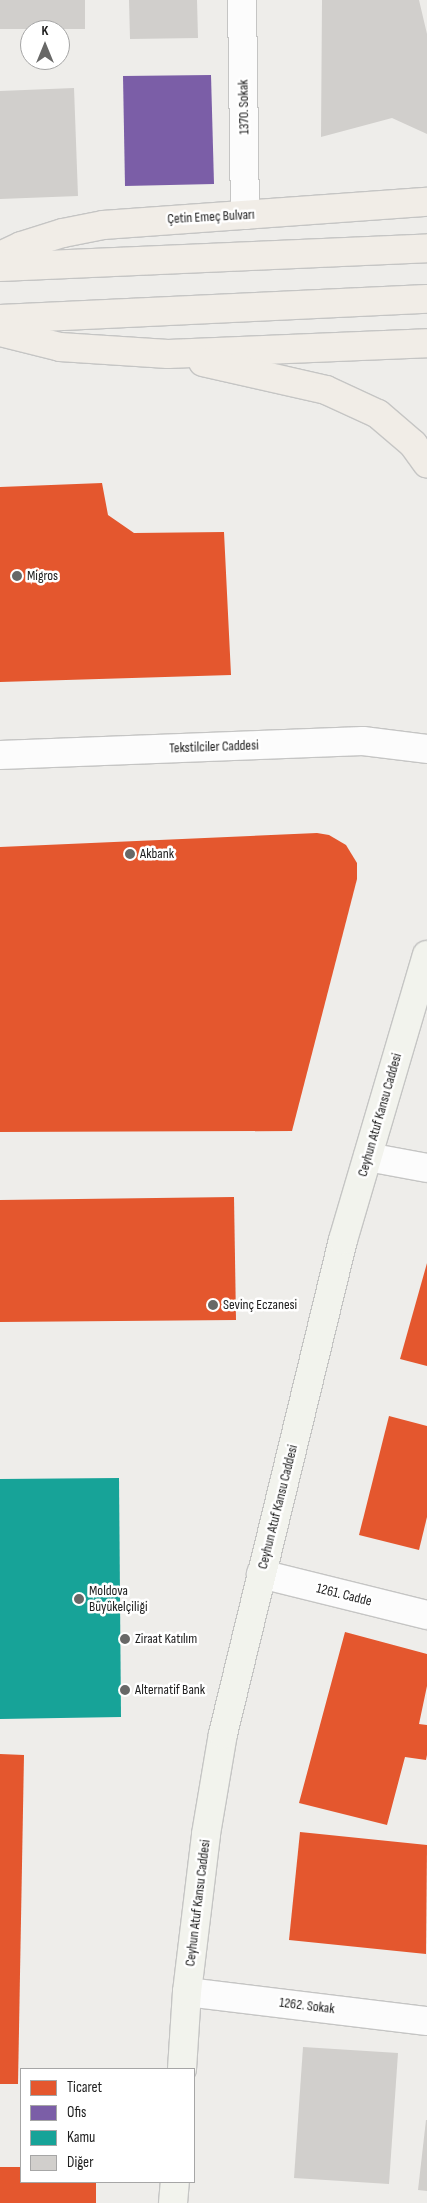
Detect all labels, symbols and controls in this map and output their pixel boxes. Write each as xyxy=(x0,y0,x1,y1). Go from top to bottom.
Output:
north arrow xyxy=(20,20,70,70)
text: K xyxy=(42,22,48,39)
street label: 1370. Sokak xyxy=(235,79,253,135)
street label: Çetin Emeç Bulvarı xyxy=(167,206,255,228)
place label: Migros xyxy=(27,568,58,584)
marker: Migros xyxy=(11,570,23,582)
street label: Tekstilciler Caddesi xyxy=(169,737,259,757)
place label: Akbank xyxy=(140,846,174,862)
marker: Akbank xyxy=(124,848,136,860)
street label: Ceyhun Atuf Kansu Caddesi xyxy=(354,1051,406,1179)
place label: Sevinç Eczanesi xyxy=(223,1297,297,1313)
marker: Sevinç Eczanesi xyxy=(207,1299,219,1311)
street label: Ceyhun Atuf Kansu Caddesi xyxy=(254,1443,302,1571)
street label: 1261. Cadde xyxy=(315,1580,373,1610)
place label: Moldova Büyükelçiliği xyxy=(89,1583,148,1615)
marker: Moldova Büyükelçiliği xyxy=(73,1593,85,1605)
place label: Ziraat Katılım xyxy=(135,1631,197,1647)
marker: Ziraat Katılım xyxy=(119,1633,131,1645)
place label: Alternatif Bank xyxy=(135,1682,205,1698)
marker: Alternatif Bank xyxy=(119,1684,131,1696)
street label: Ceyhun Atuf Kansu Caddesi xyxy=(182,1839,214,1967)
street label: 1262. Sokak xyxy=(278,1994,336,2018)
legend xyxy=(20,2068,195,2183)
text: Ticaret xyxy=(67,2078,102,2097)
text: Ofis xyxy=(67,2103,86,2122)
text: Kamu xyxy=(67,2128,95,2147)
text: Diğer xyxy=(67,2153,93,2172)

